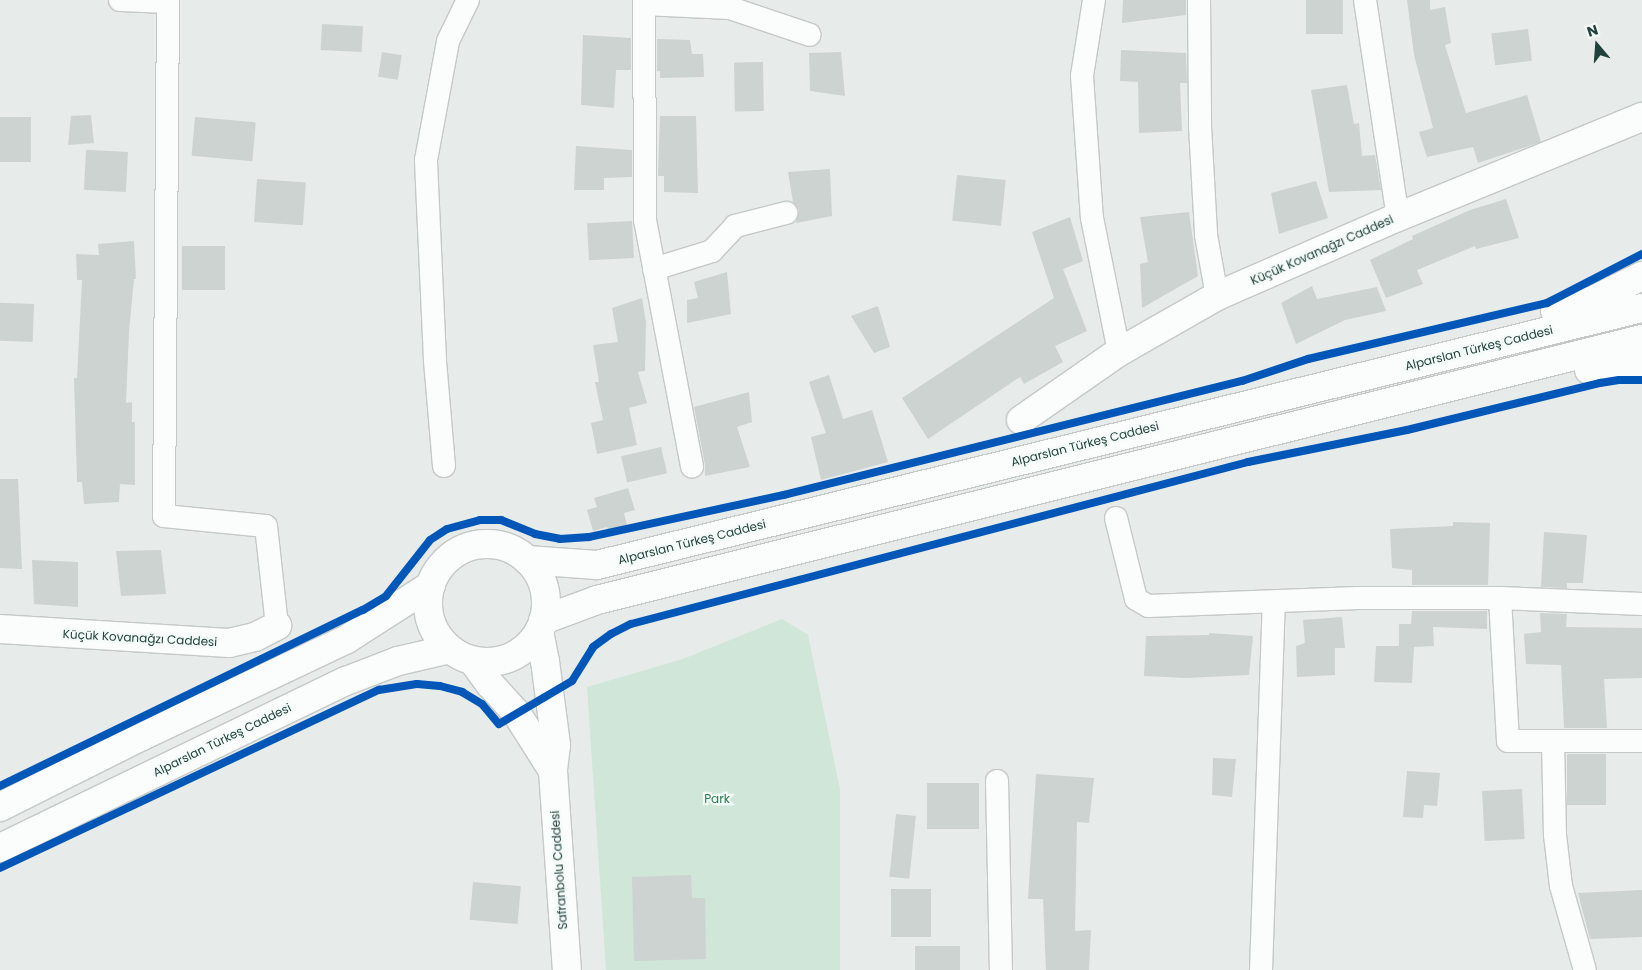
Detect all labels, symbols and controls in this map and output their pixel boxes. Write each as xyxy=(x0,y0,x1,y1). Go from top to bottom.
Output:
north arrow xyxy=(1572,20,1622,70)
text: N xyxy=(1584,20,1600,42)
street label: Küçük Kovanağzı Caddesi xyxy=(1248,212,1396,288)
street label: Alparslan Türkeş Caddesi xyxy=(1404,323,1554,373)
street label: Alparslan Türkeş Caddesi xyxy=(1010,419,1160,469)
street label: Alparslan Türkeş Caddesi xyxy=(617,517,767,567)
street label: Küçük Kovanağzı Caddesi xyxy=(62,627,218,649)
street label: Alparslan Türkeş Caddesi xyxy=(151,700,293,780)
park label: Park xyxy=(704,792,730,806)
street label: Safranbolu Caddesi xyxy=(548,810,570,930)

